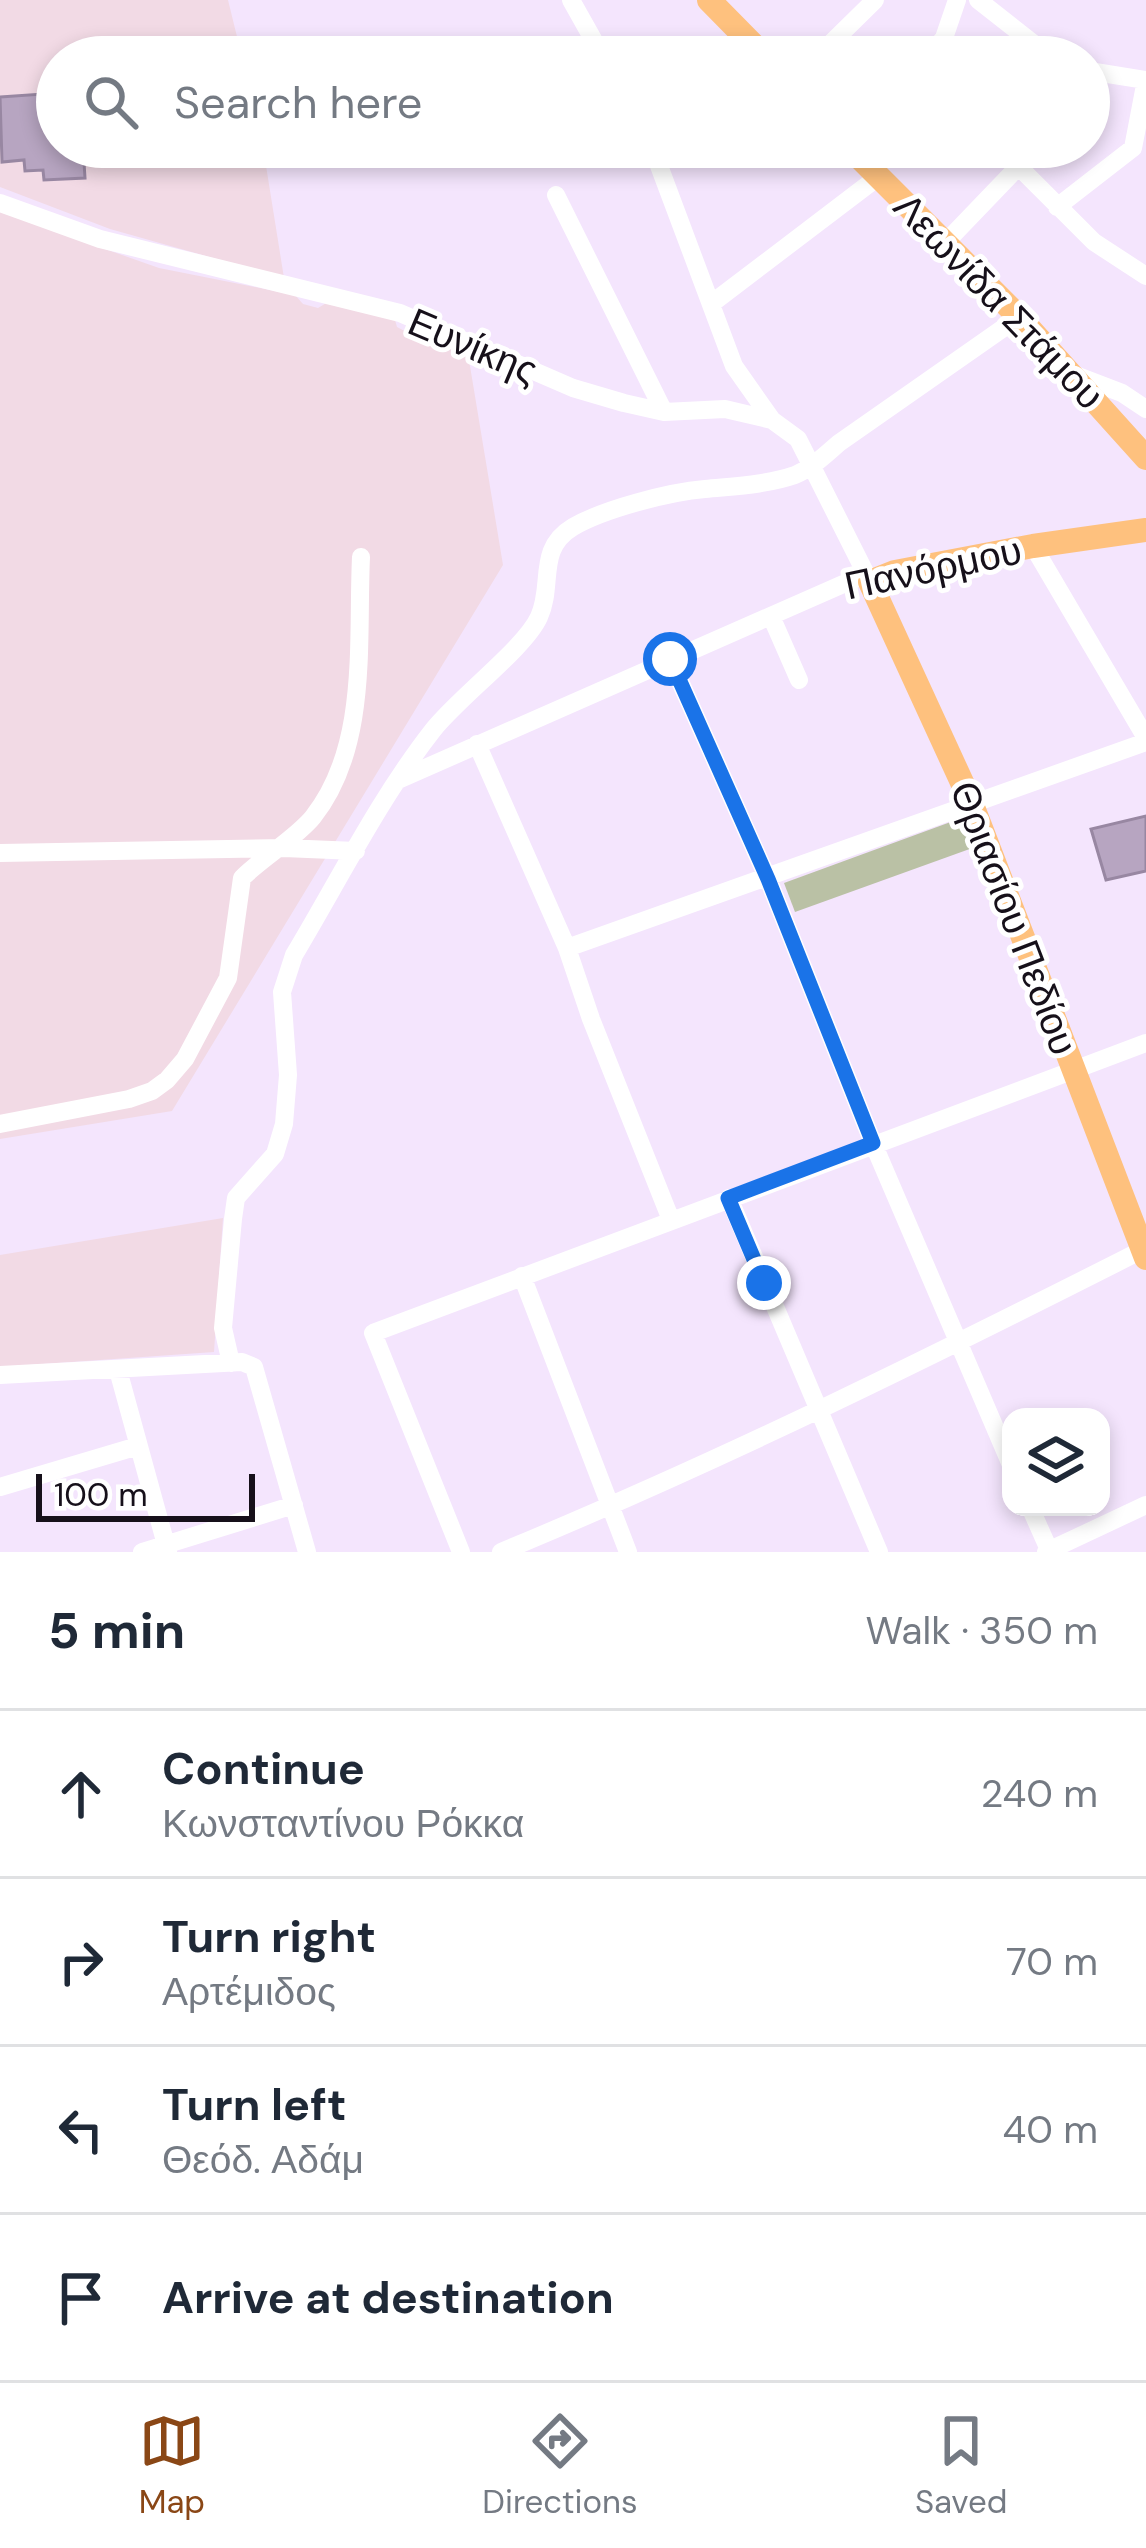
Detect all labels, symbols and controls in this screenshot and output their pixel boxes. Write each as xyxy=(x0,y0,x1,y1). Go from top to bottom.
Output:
search box xyxy=(36,36,1110,168)
icon: search xyxy=(78,69,144,135)
text: Search here xyxy=(174,73,422,132)
street label: Λεωνίδα Στάμου xyxy=(883,182,1115,420)
street label: Ευνίκης xyxy=(401,296,545,396)
street label: Πανόρμου xyxy=(840,524,1026,612)
route start xyxy=(643,632,697,686)
street label: Θριασίου Πεδίου xyxy=(938,774,1090,1062)
route end xyxy=(737,1256,791,1310)
map controls xyxy=(1002,1408,1110,1516)
button: layers xyxy=(1002,1408,1110,1516)
scale bar xyxy=(36,1468,255,1521)
text: 100 m xyxy=(54,1473,148,1516)
text: 5 min xyxy=(48,1597,185,1664)
text: Walk · 350 m xyxy=(865,1605,1098,1656)
text: Continue xyxy=(162,1739,365,1798)
icon: ahead xyxy=(48,1761,114,1827)
text: 240 m xyxy=(981,1768,1098,1819)
text: Κωνσταντίνου Ρόκκα xyxy=(162,1798,524,1849)
text: Turn right xyxy=(162,1907,376,1966)
icon: right xyxy=(48,1929,114,1995)
text: 70 m xyxy=(1006,1936,1098,1987)
text: Αρτέμιδος xyxy=(162,1966,336,2017)
text: Turn left xyxy=(162,2075,346,2134)
icon: left xyxy=(48,2097,114,2163)
text: 40 m xyxy=(1003,2104,1098,2155)
text: Θεόδ. Αδάμ xyxy=(162,2134,364,2185)
icon: arrive xyxy=(48,2265,114,2331)
text: Arrive at destination xyxy=(162,2268,614,2327)
tab: Map xyxy=(139,2408,205,2523)
tab: Directions xyxy=(482,2408,638,2523)
tab: Saved xyxy=(915,2408,1007,2523)

